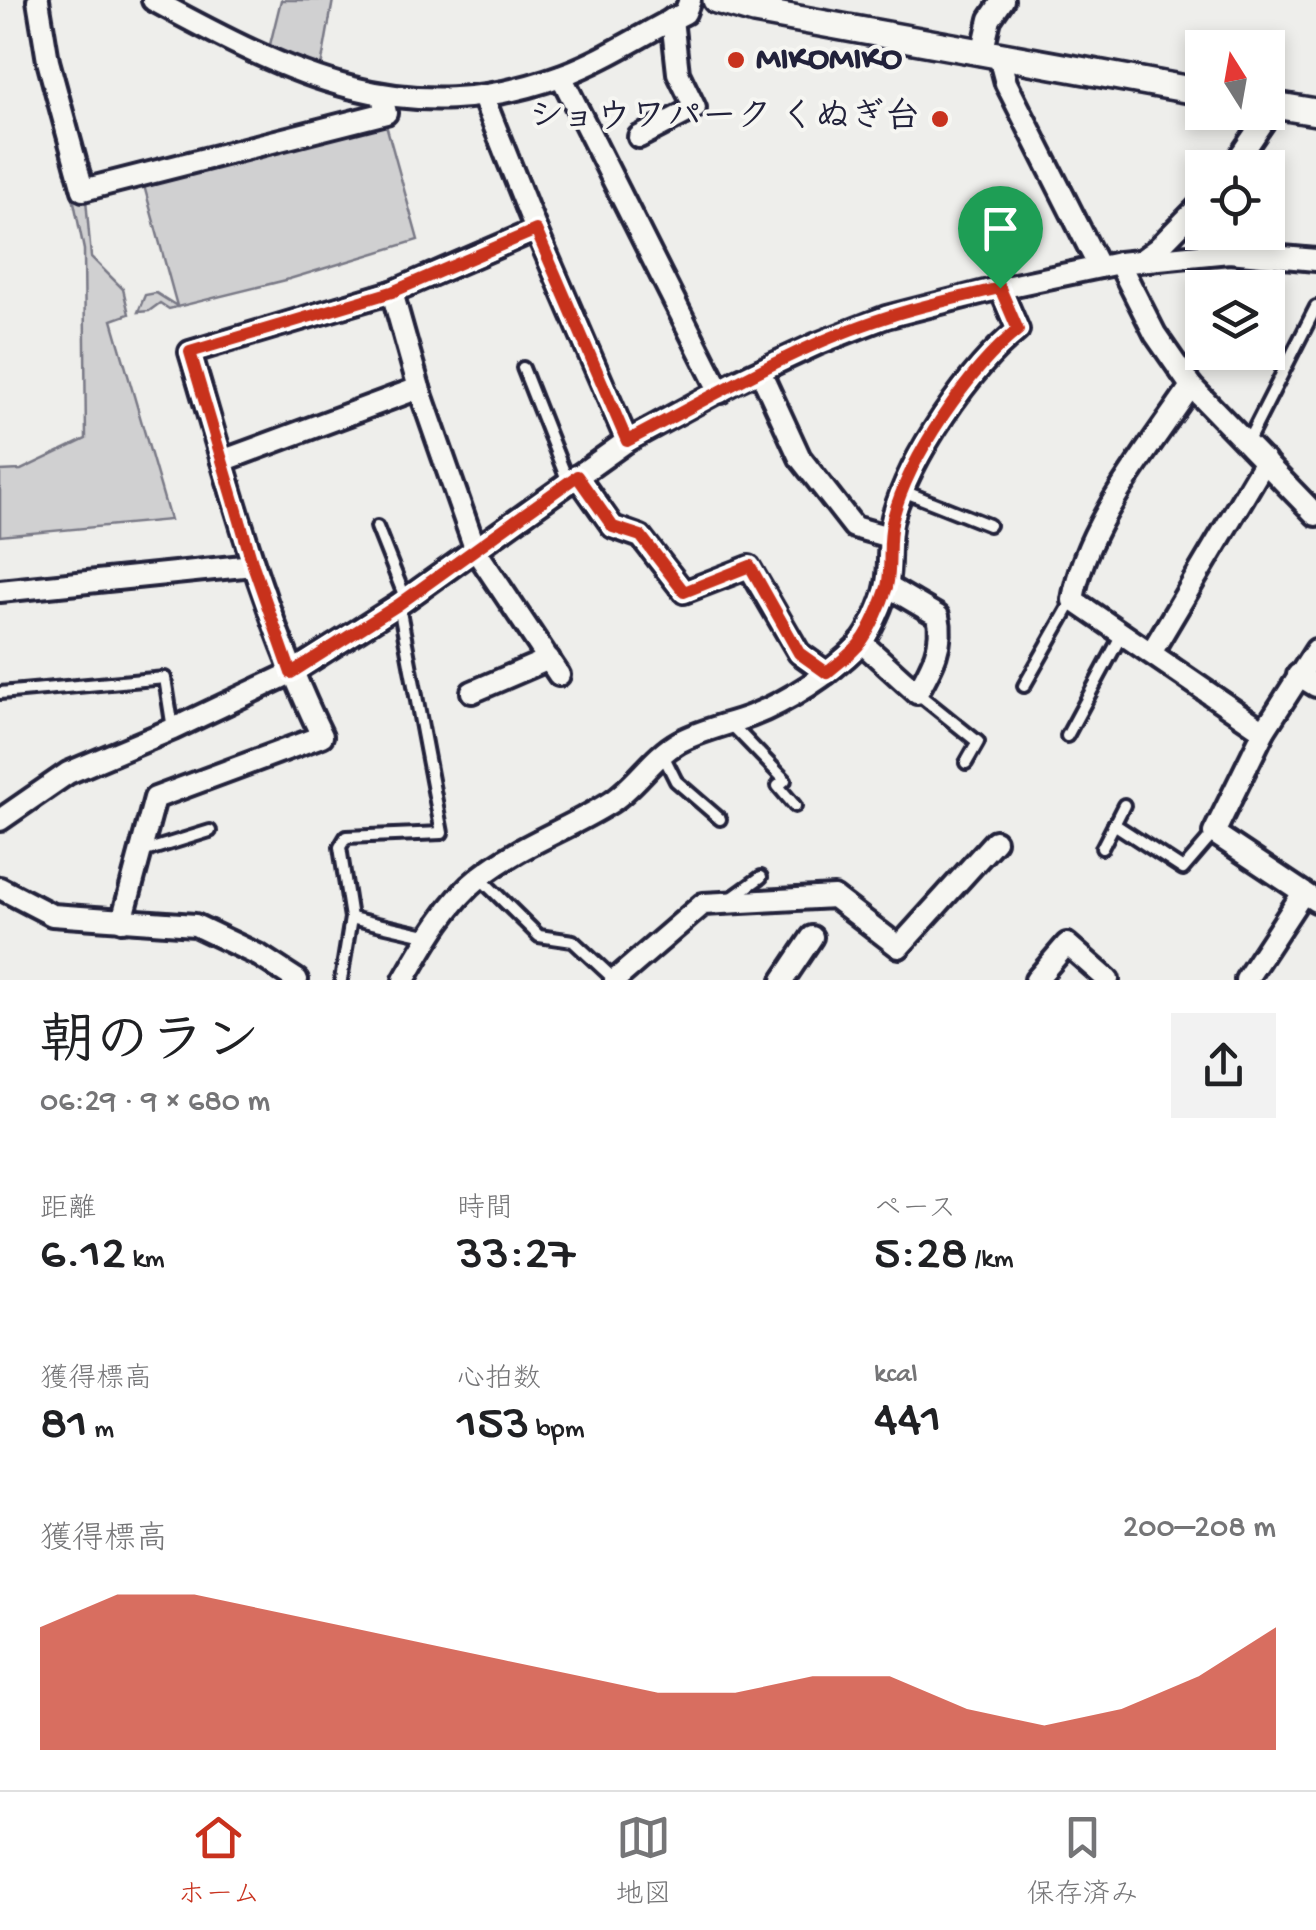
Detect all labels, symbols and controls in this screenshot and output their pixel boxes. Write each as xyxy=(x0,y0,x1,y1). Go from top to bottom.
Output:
north arrow xyxy=(1185,30,1285,130)
map controls xyxy=(1185,30,1285,370)
place label: MIKOMIKO xyxy=(756,40,902,81)
marker: MIKOMIKO xyxy=(725,49,747,71)
place label: ショウワパーク くぬぎ台 xyxy=(529,97,920,140)
marker: ショウワパーク くぬぎ台 xyxy=(929,108,951,130)
button: locate xyxy=(1185,150,1285,250)
pin xyxy=(958,186,1043,289)
icon: arrive xyxy=(973,201,1028,256)
button: layers xyxy=(1185,270,1285,370)
button: share xyxy=(1171,1013,1276,1118)
text: 朝のラン xyxy=(40,1014,260,1078)
text: 06:29 · 9 × 680 m xyxy=(40,1084,270,1122)
text: 距離 xyxy=(40,1194,96,1227)
text: 時間 xyxy=(457,1194,513,1227)
text: ペース xyxy=(874,1194,956,1227)
text: 6.12 xyxy=(40,1227,126,1286)
text: 33:27 xyxy=(457,1227,575,1286)
text: 5:28 xyxy=(874,1227,968,1286)
text: km xyxy=(126,1244,165,1277)
text: /km xyxy=(968,1244,1014,1277)
text: kcal xyxy=(874,1359,918,1392)
text: 獲得標高 xyxy=(40,1364,152,1397)
text: 心拍数 xyxy=(457,1364,541,1397)
text: 441 xyxy=(874,1392,942,1451)
text: 81 xyxy=(40,1397,88,1456)
text: 153 xyxy=(457,1397,529,1456)
text: m xyxy=(88,1414,114,1447)
text: bpm xyxy=(529,1414,585,1447)
text: 200–208 m xyxy=(1123,1510,1276,1548)
text: 獲得標高 xyxy=(40,1522,168,1560)
tab: ホーム xyxy=(178,1810,260,1913)
tab: 地図 xyxy=(615,1810,671,1913)
tab: 保存済み xyxy=(1026,1810,1138,1913)

